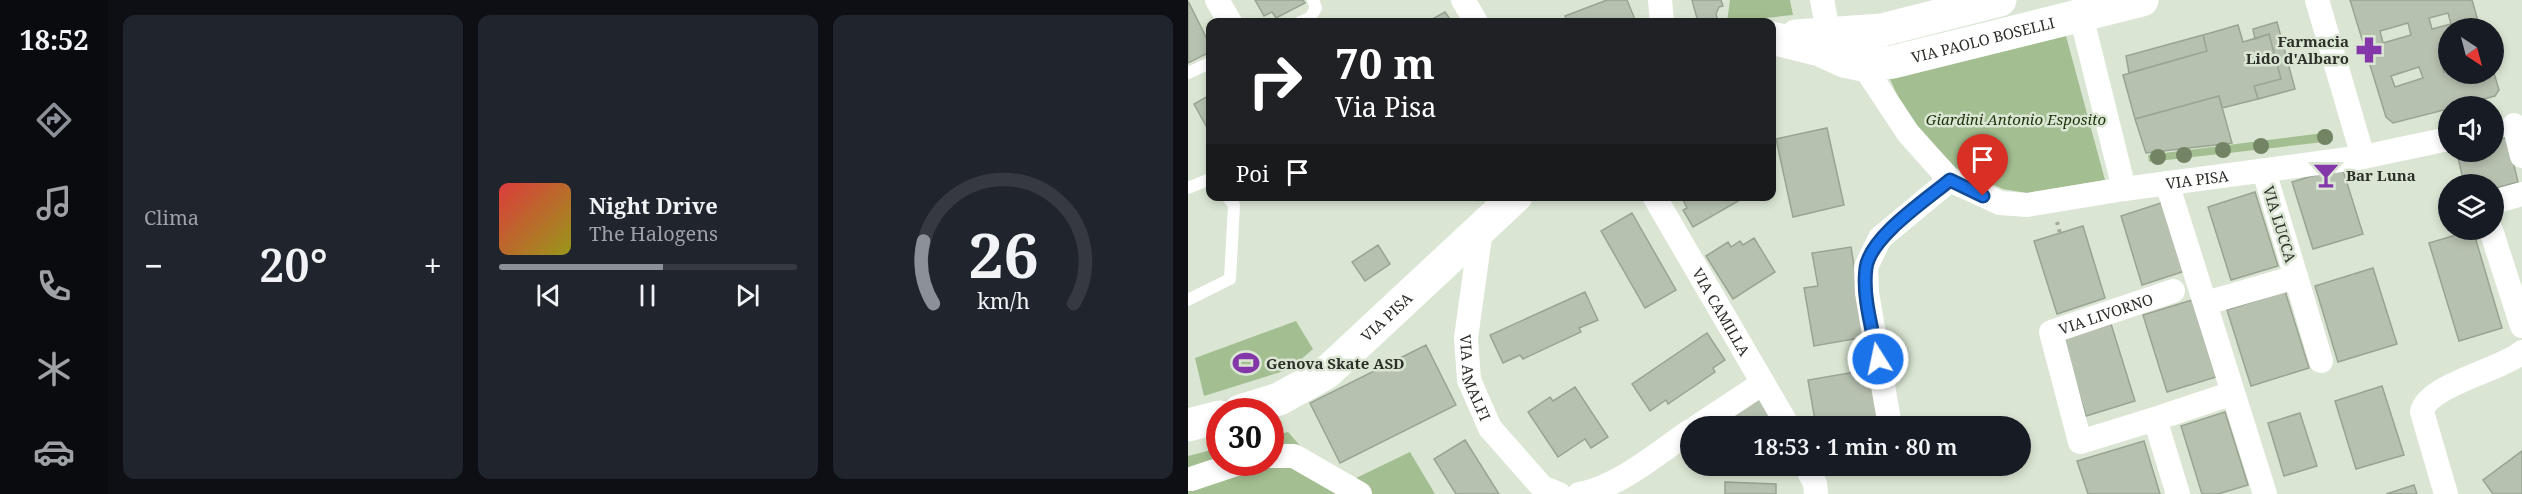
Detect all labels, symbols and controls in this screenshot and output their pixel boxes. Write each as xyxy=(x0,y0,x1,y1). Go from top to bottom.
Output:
street label: VIA PAOLO BOSELLI xyxy=(1909,12,2057,67)
north arrow xyxy=(2438,18,2504,84)
map controls xyxy=(2438,18,2504,240)
text: 18:52 xyxy=(19,21,89,58)
place label: Farmacia Lido d'Albaro xyxy=(2246,31,2349,68)
text: 70 m xyxy=(1335,34,1435,91)
pharmacy icon: Farmacia Lido d'Albaro xyxy=(2354,35,2384,65)
icon: right xyxy=(1236,42,1314,120)
text: Via Pisa xyxy=(1335,88,1436,125)
button: sound xyxy=(2438,96,2504,162)
icon: directions xyxy=(33,99,75,141)
park label: Giardini Antonio Esposito xyxy=(1926,109,2106,129)
pin xyxy=(1957,134,2008,196)
icon: arrive xyxy=(1966,143,1999,176)
icon: arrive xyxy=(1281,156,1314,189)
text: Poi xyxy=(1236,158,1269,188)
bar icon: Bar Luna xyxy=(2311,160,2341,190)
street label: VIA PISA xyxy=(2164,165,2230,193)
place label: Bar Luna xyxy=(2346,165,2416,185)
button: layers xyxy=(2438,174,2504,240)
icon: music xyxy=(33,182,75,224)
street label: VIA LUCCA xyxy=(2259,183,2301,265)
text: Night Drive xyxy=(589,190,718,220)
text: Clima xyxy=(144,204,199,231)
text: 26 xyxy=(968,211,1038,296)
text: The Halogens xyxy=(589,220,718,247)
text: 20° xyxy=(259,234,328,295)
text: − xyxy=(144,243,163,288)
text: + xyxy=(424,243,442,288)
street label: VIA CAMILLA xyxy=(1688,264,1755,360)
icon: phone xyxy=(33,265,75,307)
icon: previous xyxy=(532,279,565,312)
icon: pause xyxy=(631,279,664,312)
icon: next xyxy=(731,279,764,312)
text: km/h xyxy=(977,286,1030,315)
street label: VIA PISA xyxy=(1356,288,1417,346)
street label: VIA LIVORNO xyxy=(2056,288,2156,339)
position arrow xyxy=(1846,327,1910,391)
street label: VIA AMALFI xyxy=(1456,334,1496,424)
icon: climate xyxy=(33,348,75,390)
sports icon: Genova Skate ASD xyxy=(1231,348,1261,378)
place label: Genova Skate ASD xyxy=(1266,353,1405,373)
speed limit sign: 30 xyxy=(1206,398,1284,476)
icon: car xyxy=(33,431,75,473)
text: 18:53 · 1 min · 80 m xyxy=(1753,431,1958,461)

